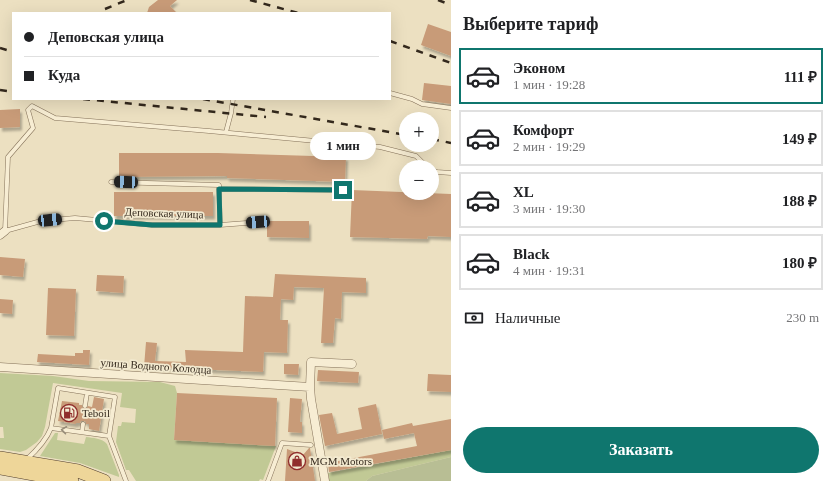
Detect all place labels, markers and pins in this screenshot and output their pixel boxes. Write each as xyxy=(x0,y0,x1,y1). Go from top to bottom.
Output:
fuel station icon: Teboil xyxy=(59,403,79,423)
place label: Teboil xyxy=(82,407,110,419)
shop icon: MGM Motors xyxy=(287,451,307,471)
place label: MGM Motors xyxy=(310,455,372,467)

